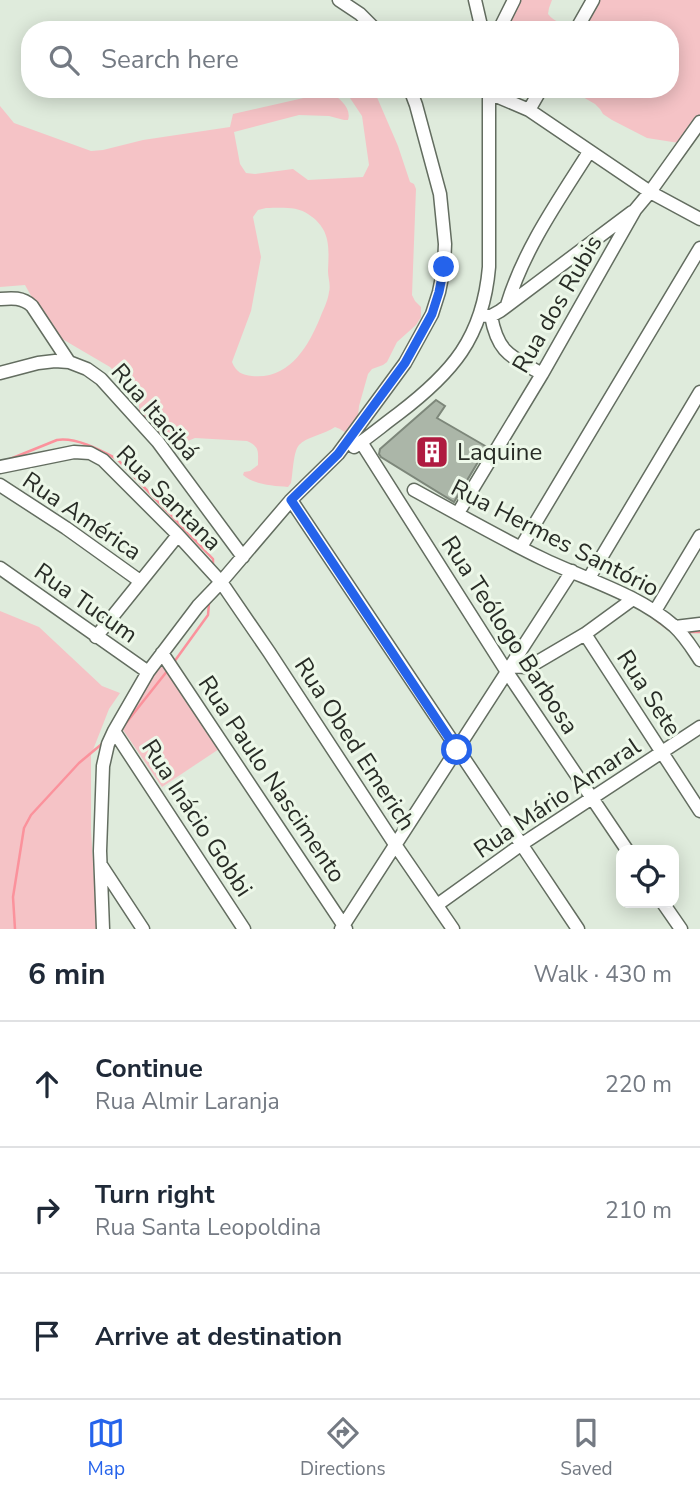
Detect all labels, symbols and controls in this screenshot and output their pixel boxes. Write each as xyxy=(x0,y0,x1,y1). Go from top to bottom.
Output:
search box xyxy=(21,21,679,98)
icon: search xyxy=(45,41,83,79)
text: Search here xyxy=(101,42,239,77)
street label: Rua dos Rubis xyxy=(505,229,609,379)
route end xyxy=(428,251,459,282)
street label: Rua Itacibá xyxy=(104,357,206,467)
building icon: Laquine xyxy=(413,433,451,471)
place label: Laquine xyxy=(457,436,542,468)
street label: Rua Santana xyxy=(109,438,229,558)
street label: Rua América xyxy=(16,464,148,568)
street label: Rua Hermes Santório xyxy=(446,472,664,604)
street label: Rua Teólogo Barbosa xyxy=(434,530,586,740)
street label: Rua Tucum xyxy=(28,556,144,650)
street label: Rua Sete xyxy=(609,644,689,742)
street label: Rua Obed Emerich xyxy=(287,651,423,837)
street label: Rua Paulo Nascimento xyxy=(191,669,353,889)
street label: Rua Mário Amaral xyxy=(467,730,647,866)
street label: Rua Inácio Gobbi xyxy=(134,733,260,903)
route start xyxy=(441,734,472,765)
map controls xyxy=(616,845,679,908)
button: locate xyxy=(616,845,679,908)
text: 6 min xyxy=(28,954,106,995)
text: Walk · 430 m xyxy=(533,959,672,990)
text: Continue xyxy=(95,1051,203,1086)
icon: ahead xyxy=(28,1065,66,1103)
text: 220 m xyxy=(605,1069,672,1100)
text: Rua Almir Laranja xyxy=(95,1086,280,1117)
text: Turn right xyxy=(95,1177,214,1212)
icon: right xyxy=(28,1191,66,1229)
text: 210 m xyxy=(605,1195,672,1226)
text: Rua Santa Leopoldina xyxy=(95,1212,321,1243)
icon: arrive xyxy=(28,1317,66,1355)
text: Arrive at destination xyxy=(95,1319,342,1354)
tab: Map xyxy=(87,1414,125,1482)
tab: Directions xyxy=(300,1414,386,1482)
tab: Saved xyxy=(560,1414,613,1482)

